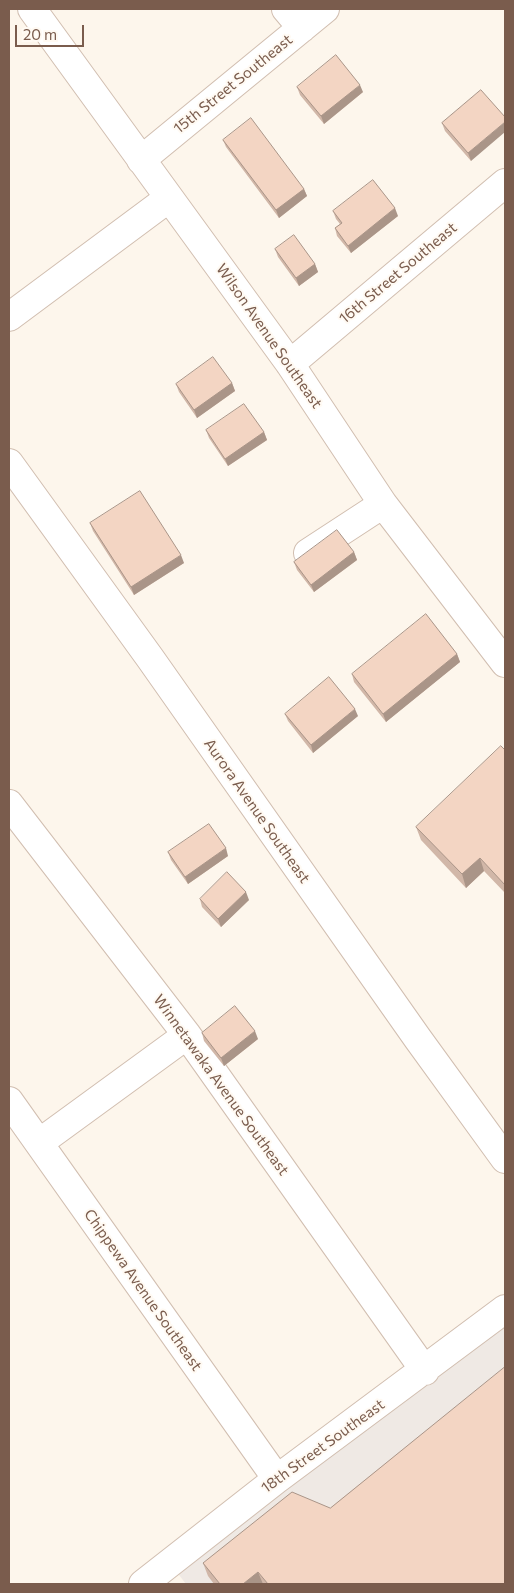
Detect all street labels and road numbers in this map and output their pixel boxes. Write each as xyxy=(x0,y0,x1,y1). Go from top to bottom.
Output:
street label: 15th Street Southeast xyxy=(170,31,296,137)
street label: 16th Street Southeast xyxy=(336,219,460,327)
street label: Wilson Avenue Southeast xyxy=(212,260,326,412)
street label: Aurora Avenue Southeast xyxy=(200,735,314,887)
street label: Winnetawaka Avenue Southeast xyxy=(149,991,293,1179)
street label: Chippewa Avenue Southeast xyxy=(80,1206,206,1374)
street label: 18th Street Southeast xyxy=(258,1395,388,1497)

